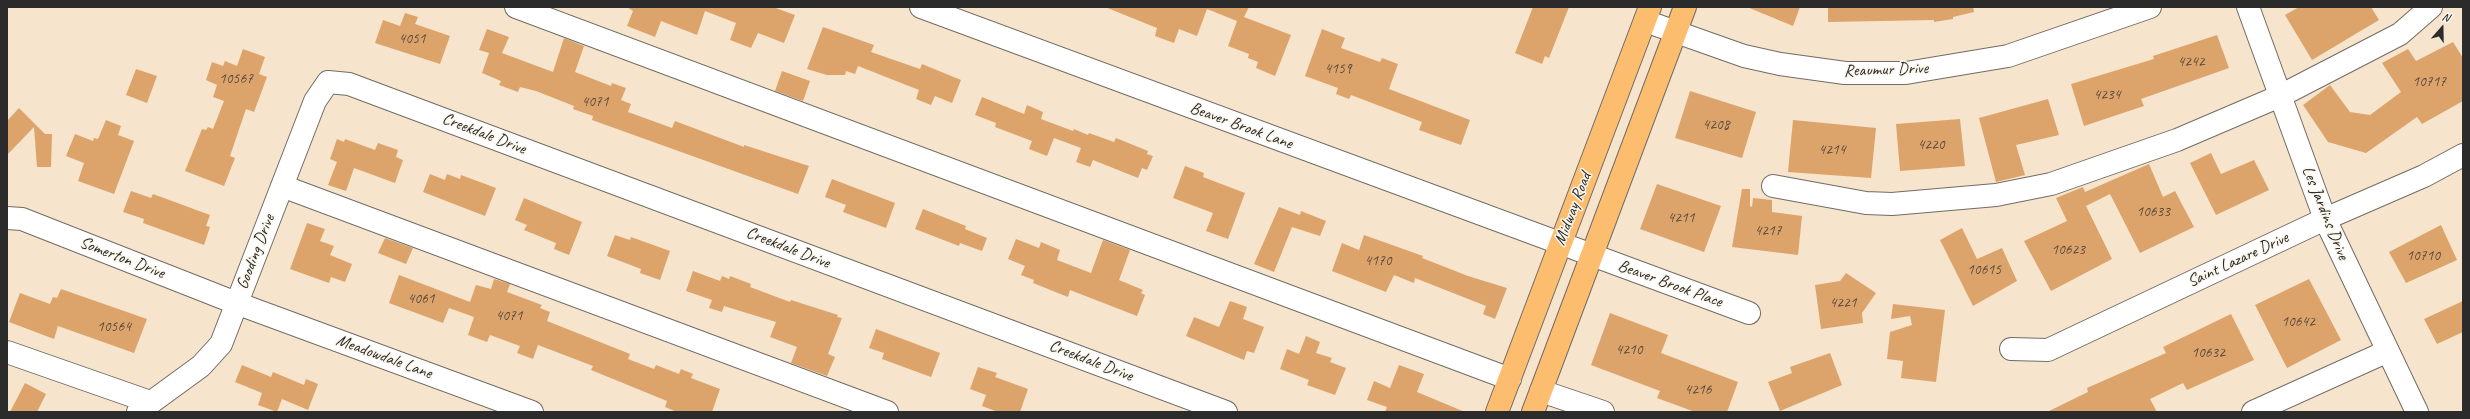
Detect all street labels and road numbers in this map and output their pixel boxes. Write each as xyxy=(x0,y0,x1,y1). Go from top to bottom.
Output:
street label: Reaumur Drive xyxy=(1844,58,1928,82)
street label: Beaver Brook Lane xyxy=(1187,98,1295,154)
street label: Creekdale Drive xyxy=(439,109,529,159)
street label: Les Jardins Drive xyxy=(2297,163,2353,263)
street label: Midway Road xyxy=(1550,170,1596,248)
street label: Gooding Drive xyxy=(232,212,280,292)
street label: Creekdale Drive xyxy=(743,223,833,273)
street label: Saint Lazare Drive xyxy=(2184,228,2292,292)
street label: Somerton Drive xyxy=(77,232,167,284)
street label: Beaver Brook Place xyxy=(1615,256,1725,312)
street label: Meadowdale Lane xyxy=(333,330,435,384)
street label: Creekdale Drive xyxy=(1046,336,1136,386)

